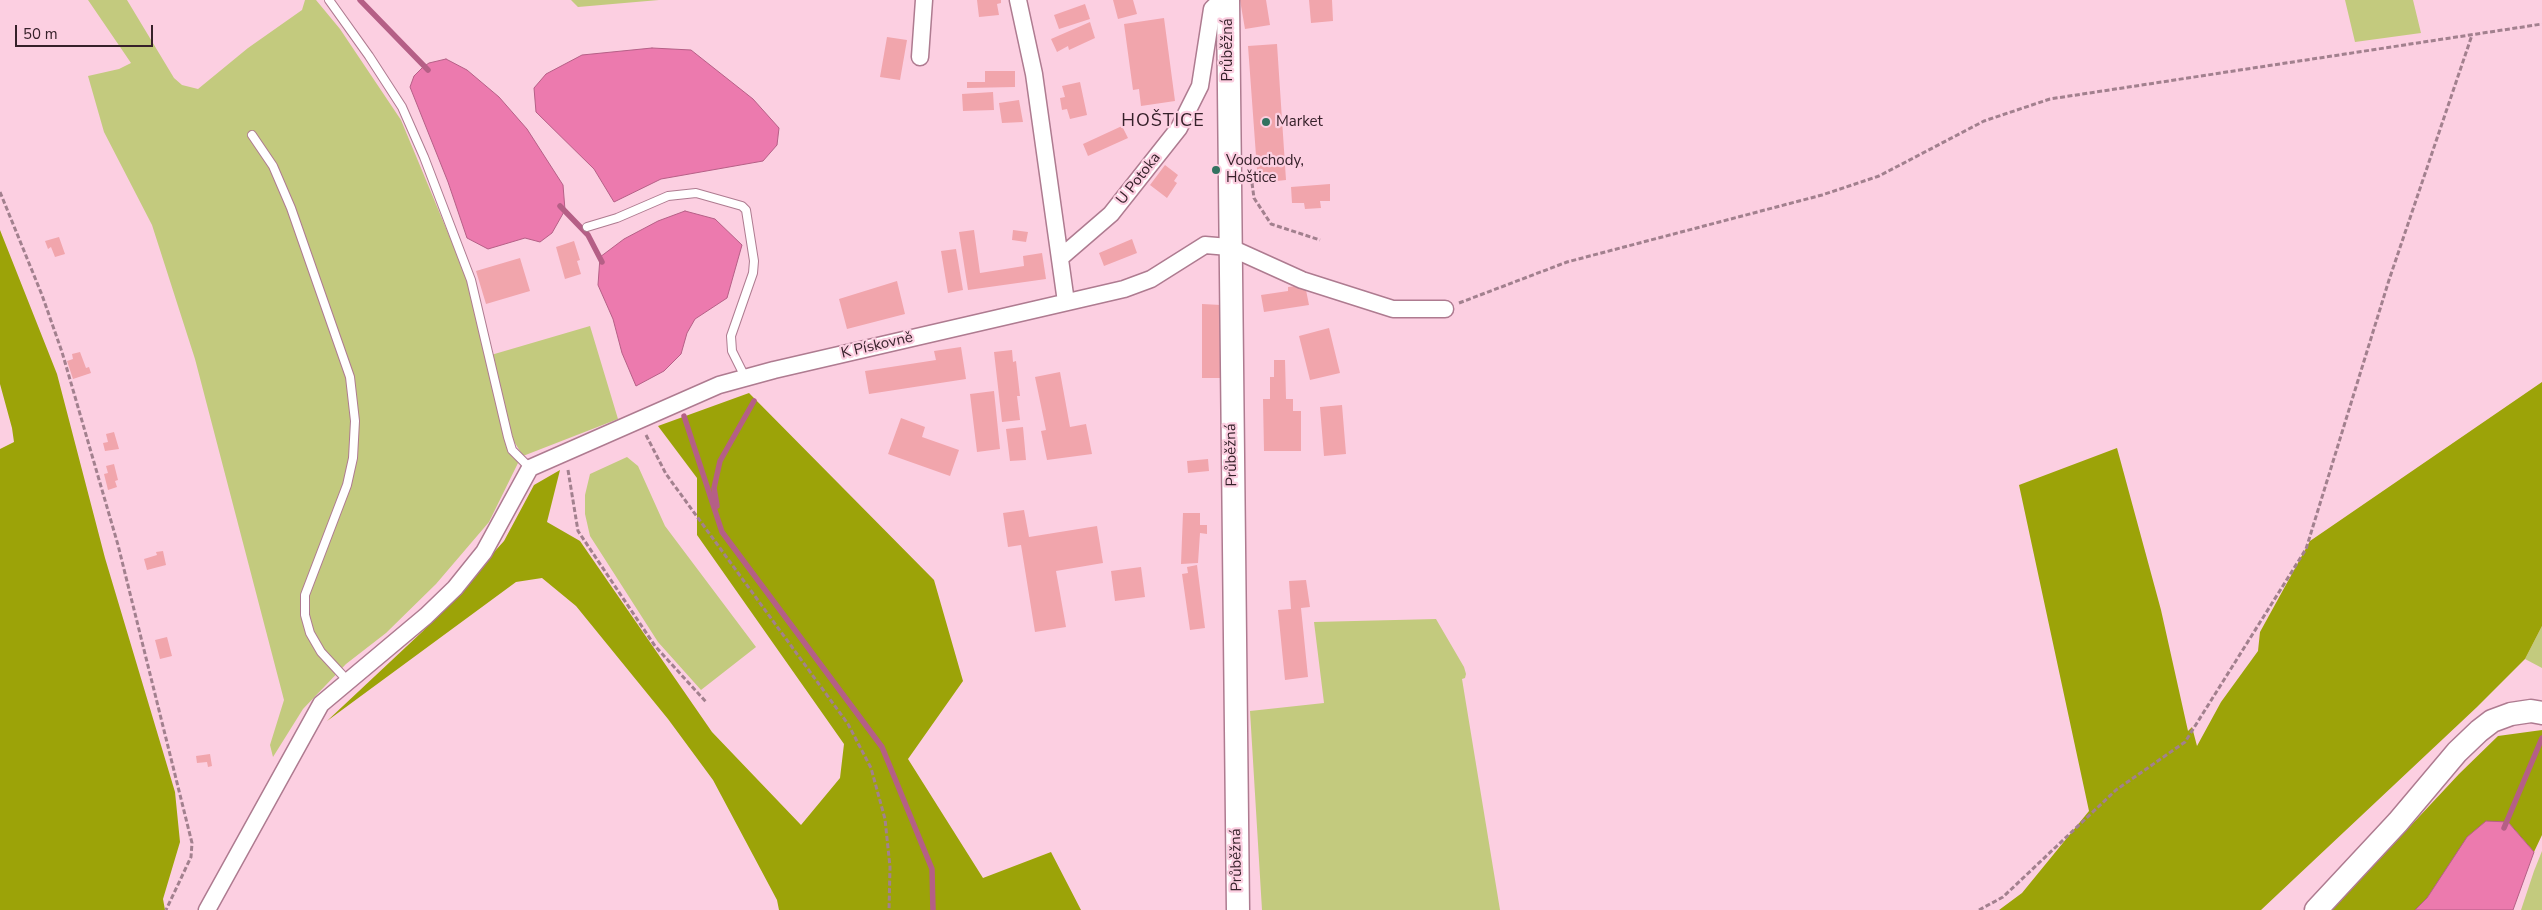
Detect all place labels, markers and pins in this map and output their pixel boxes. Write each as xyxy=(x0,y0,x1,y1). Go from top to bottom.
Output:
place label: Market xyxy=(1276,113,1323,131)
marker: Market xyxy=(1260,116,1272,128)
place label: Vodochody, Hoštice xyxy=(1226,152,1304,187)
marker: Vodochody, Hoštice xyxy=(1210,164,1222,176)

